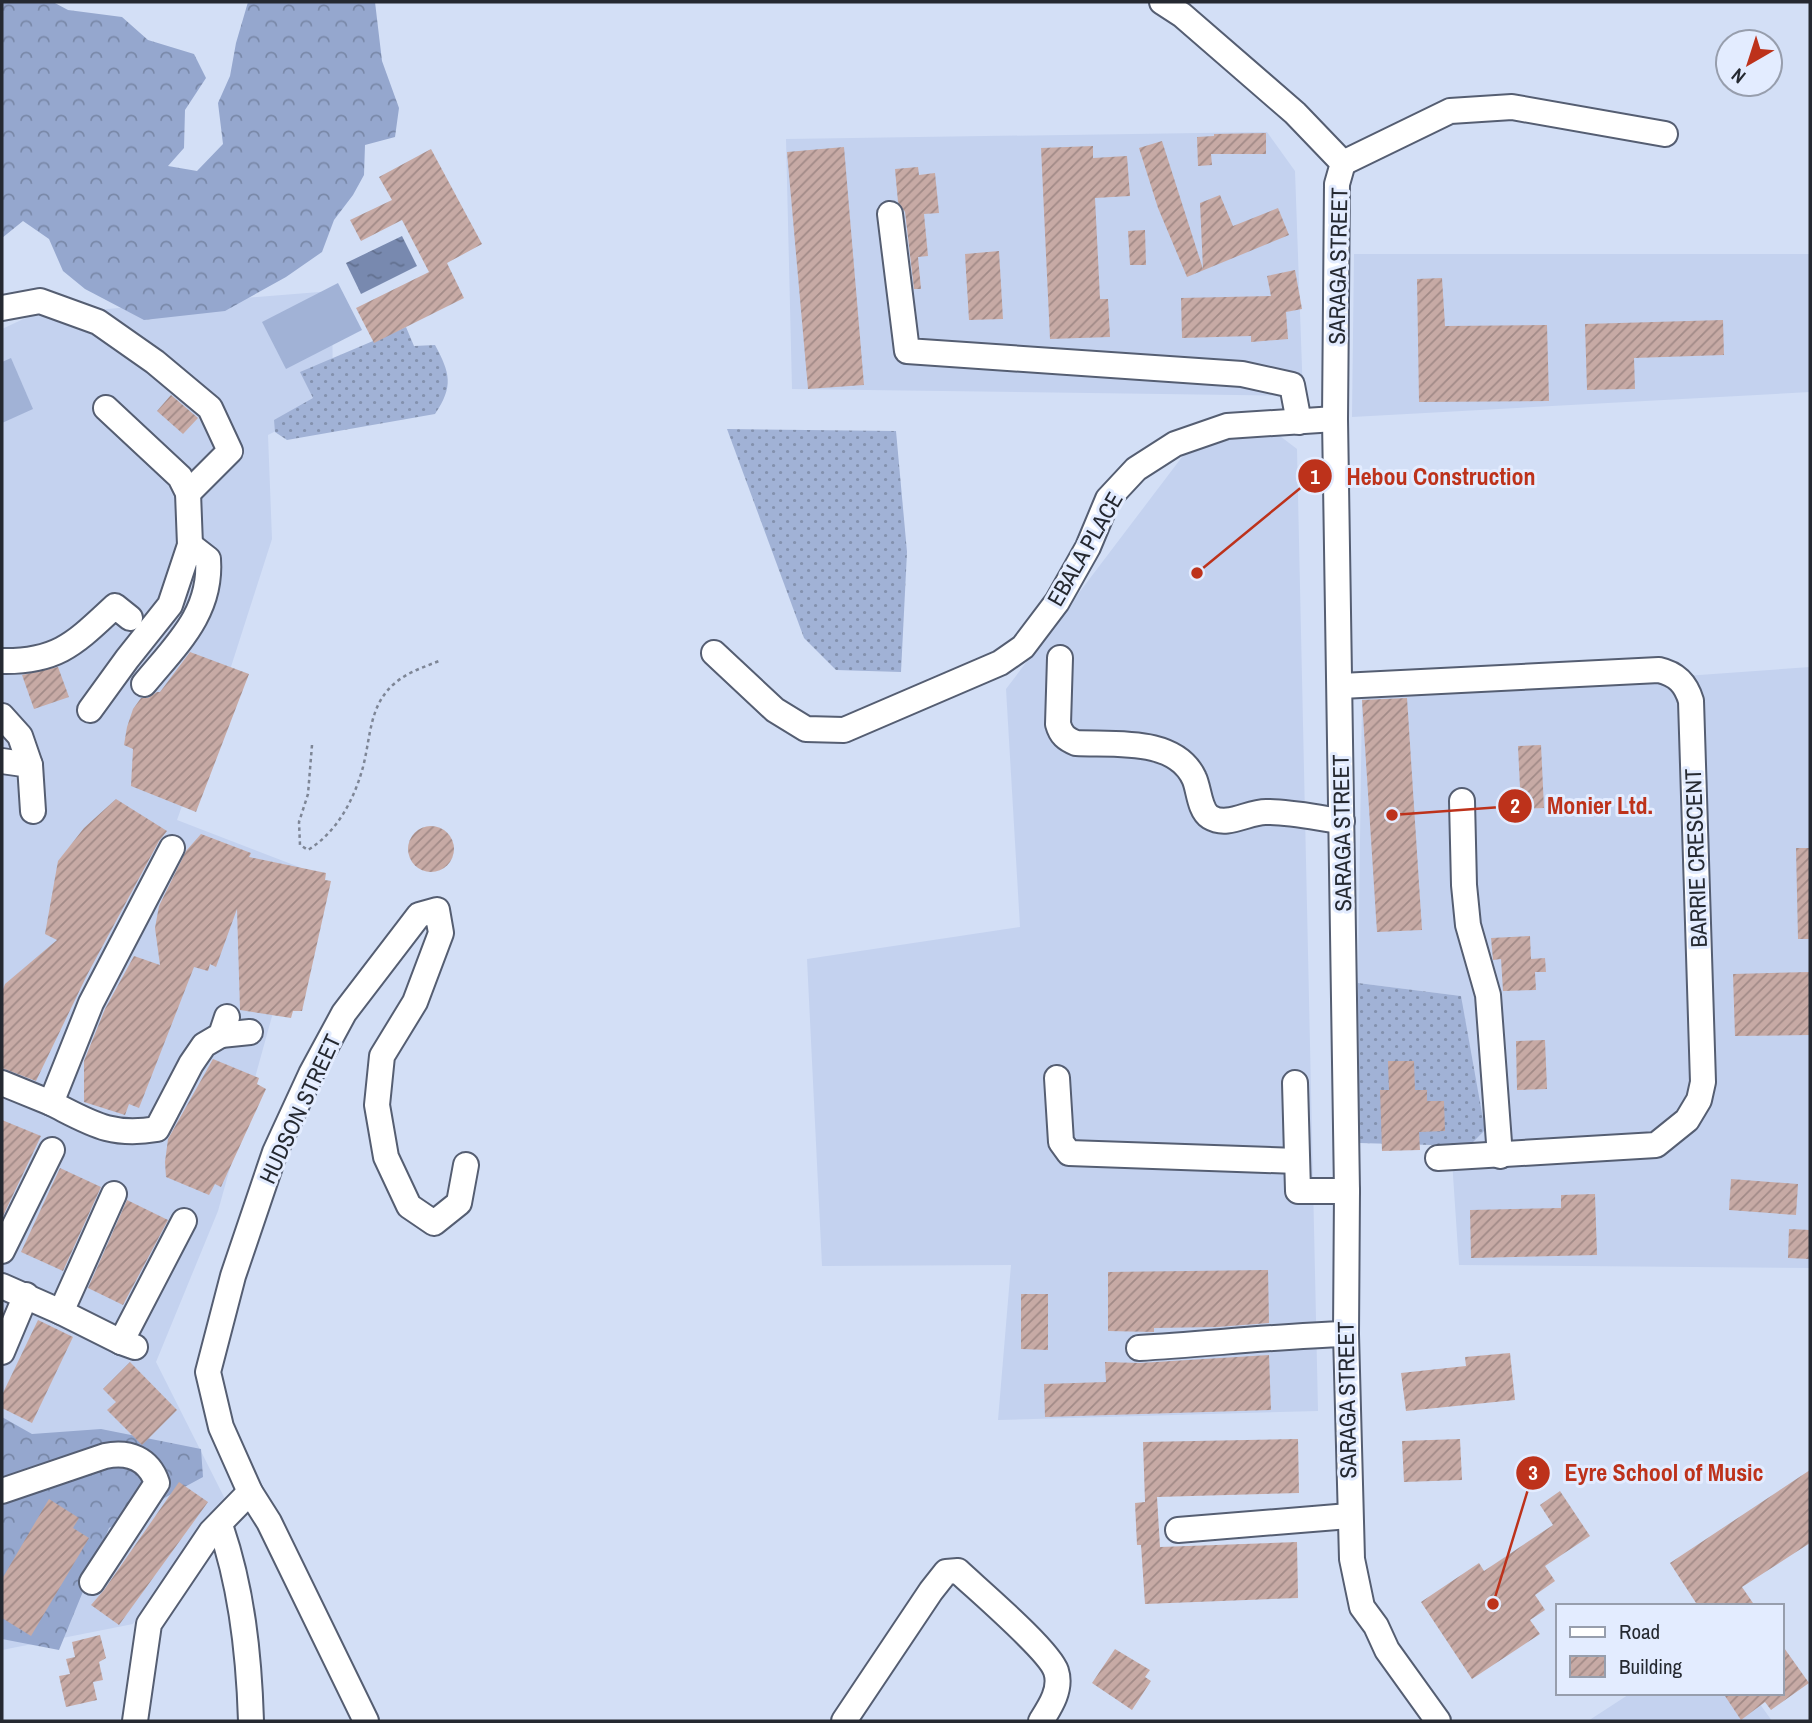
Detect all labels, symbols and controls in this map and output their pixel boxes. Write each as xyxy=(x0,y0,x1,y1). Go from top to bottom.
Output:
north arrow xyxy=(1714,28,1784,98)
text: N xyxy=(1726,63,1751,90)
street label: SARAGA STREET xyxy=(1321,187,1354,345)
callout: Hebou Construction xyxy=(1298,454,1550,499)
text: Hebou Construction xyxy=(1346,460,1536,492)
text: 1 xyxy=(1310,462,1320,491)
street label: EBALA PLACE xyxy=(1039,486,1130,611)
street label: SARAGA STREET xyxy=(1325,754,1358,912)
street label: BARRIE CRESCENT xyxy=(1677,767,1714,948)
callout: Monier Ltd. xyxy=(1498,783,1667,828)
text: Monier Ltd. xyxy=(1547,789,1653,821)
text: 2 xyxy=(1510,791,1520,820)
street label: HUDSON STREET xyxy=(251,1029,348,1188)
street label: SARAGA STREET xyxy=(1330,1321,1363,1479)
callout: Eyre School of Music xyxy=(1516,1450,1778,1495)
text: Eyre School of Music xyxy=(1564,1456,1764,1488)
text: 3 xyxy=(1528,1458,1538,1487)
legend xyxy=(1556,1604,1784,1695)
text: Road xyxy=(1619,1617,1660,1646)
text: Building xyxy=(1619,1652,1683,1681)

